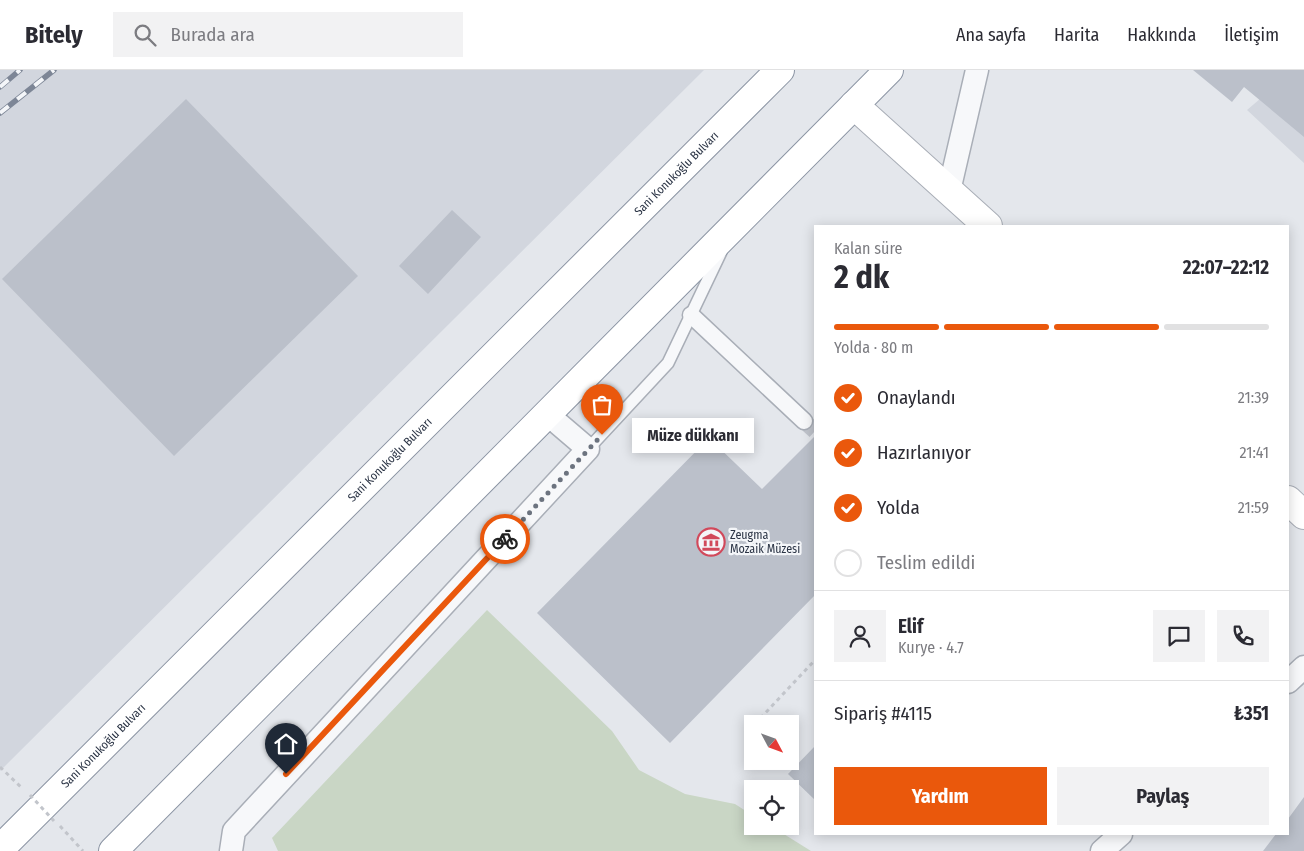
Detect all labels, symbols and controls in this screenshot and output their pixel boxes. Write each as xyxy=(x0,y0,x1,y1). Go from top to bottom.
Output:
search box xyxy=(113,12,463,57)
text: Bitely xyxy=(25,21,83,49)
icon: search xyxy=(131,21,159,49)
text: Burada ara xyxy=(171,23,255,46)
text: Ana sayfa xyxy=(956,24,1026,46)
text: Harita xyxy=(1054,24,1099,46)
text: Hakkında xyxy=(1127,24,1196,46)
text: İletişim xyxy=(1224,24,1279,46)
street label: Sani Konukoğlu Bulvarı xyxy=(631,129,721,218)
text: Kalan süre xyxy=(834,239,902,258)
text: 22:07–22:12 xyxy=(1183,256,1269,279)
text: 2 dk xyxy=(834,258,889,296)
text: Yolda · 80 m xyxy=(834,338,913,357)
pin xyxy=(581,384,623,435)
icon: check xyxy=(834,384,862,412)
text: Onaylandı xyxy=(877,386,956,409)
text: 21:39 xyxy=(1238,388,1269,407)
icon: bag xyxy=(588,391,616,419)
street label: Sani Konukoğlu Bulvarı xyxy=(345,415,435,505)
callout: Müze dükkanı xyxy=(632,418,754,452)
text: Müze dükkanı xyxy=(647,426,739,445)
icon: check xyxy=(834,439,862,467)
text: Hazırlanıyor xyxy=(877,441,971,464)
text: 21:41 xyxy=(1240,443,1269,462)
icon: check xyxy=(834,494,862,522)
text: Yolda xyxy=(877,496,920,519)
text: 21:59 xyxy=(1238,498,1269,517)
courier xyxy=(480,514,530,564)
icon: bike xyxy=(491,525,519,553)
museum icon: Zeugma Mozaik Müzesi xyxy=(696,527,726,557)
place label: Zeugma Mozaik Müzesi xyxy=(730,528,800,556)
text: Teslim edildi xyxy=(877,551,975,574)
button: person xyxy=(834,610,886,662)
button: chat xyxy=(1153,610,1205,662)
button: phone xyxy=(1217,610,1269,662)
text: Elif xyxy=(898,615,923,638)
text: Kurye · 4.7 xyxy=(898,638,964,657)
street label: Sani Konukoğlu Bulvarı xyxy=(58,701,148,791)
text: Sipariş #4115 xyxy=(834,702,932,725)
text: ₺351 xyxy=(1234,702,1269,725)
north arrow xyxy=(744,715,799,770)
map controls xyxy=(744,715,799,835)
pin xyxy=(265,723,307,774)
icon: home xyxy=(272,730,300,758)
button: Yardım xyxy=(834,767,1047,825)
button: Paylaş xyxy=(1057,767,1269,825)
button: locate xyxy=(744,780,799,835)

